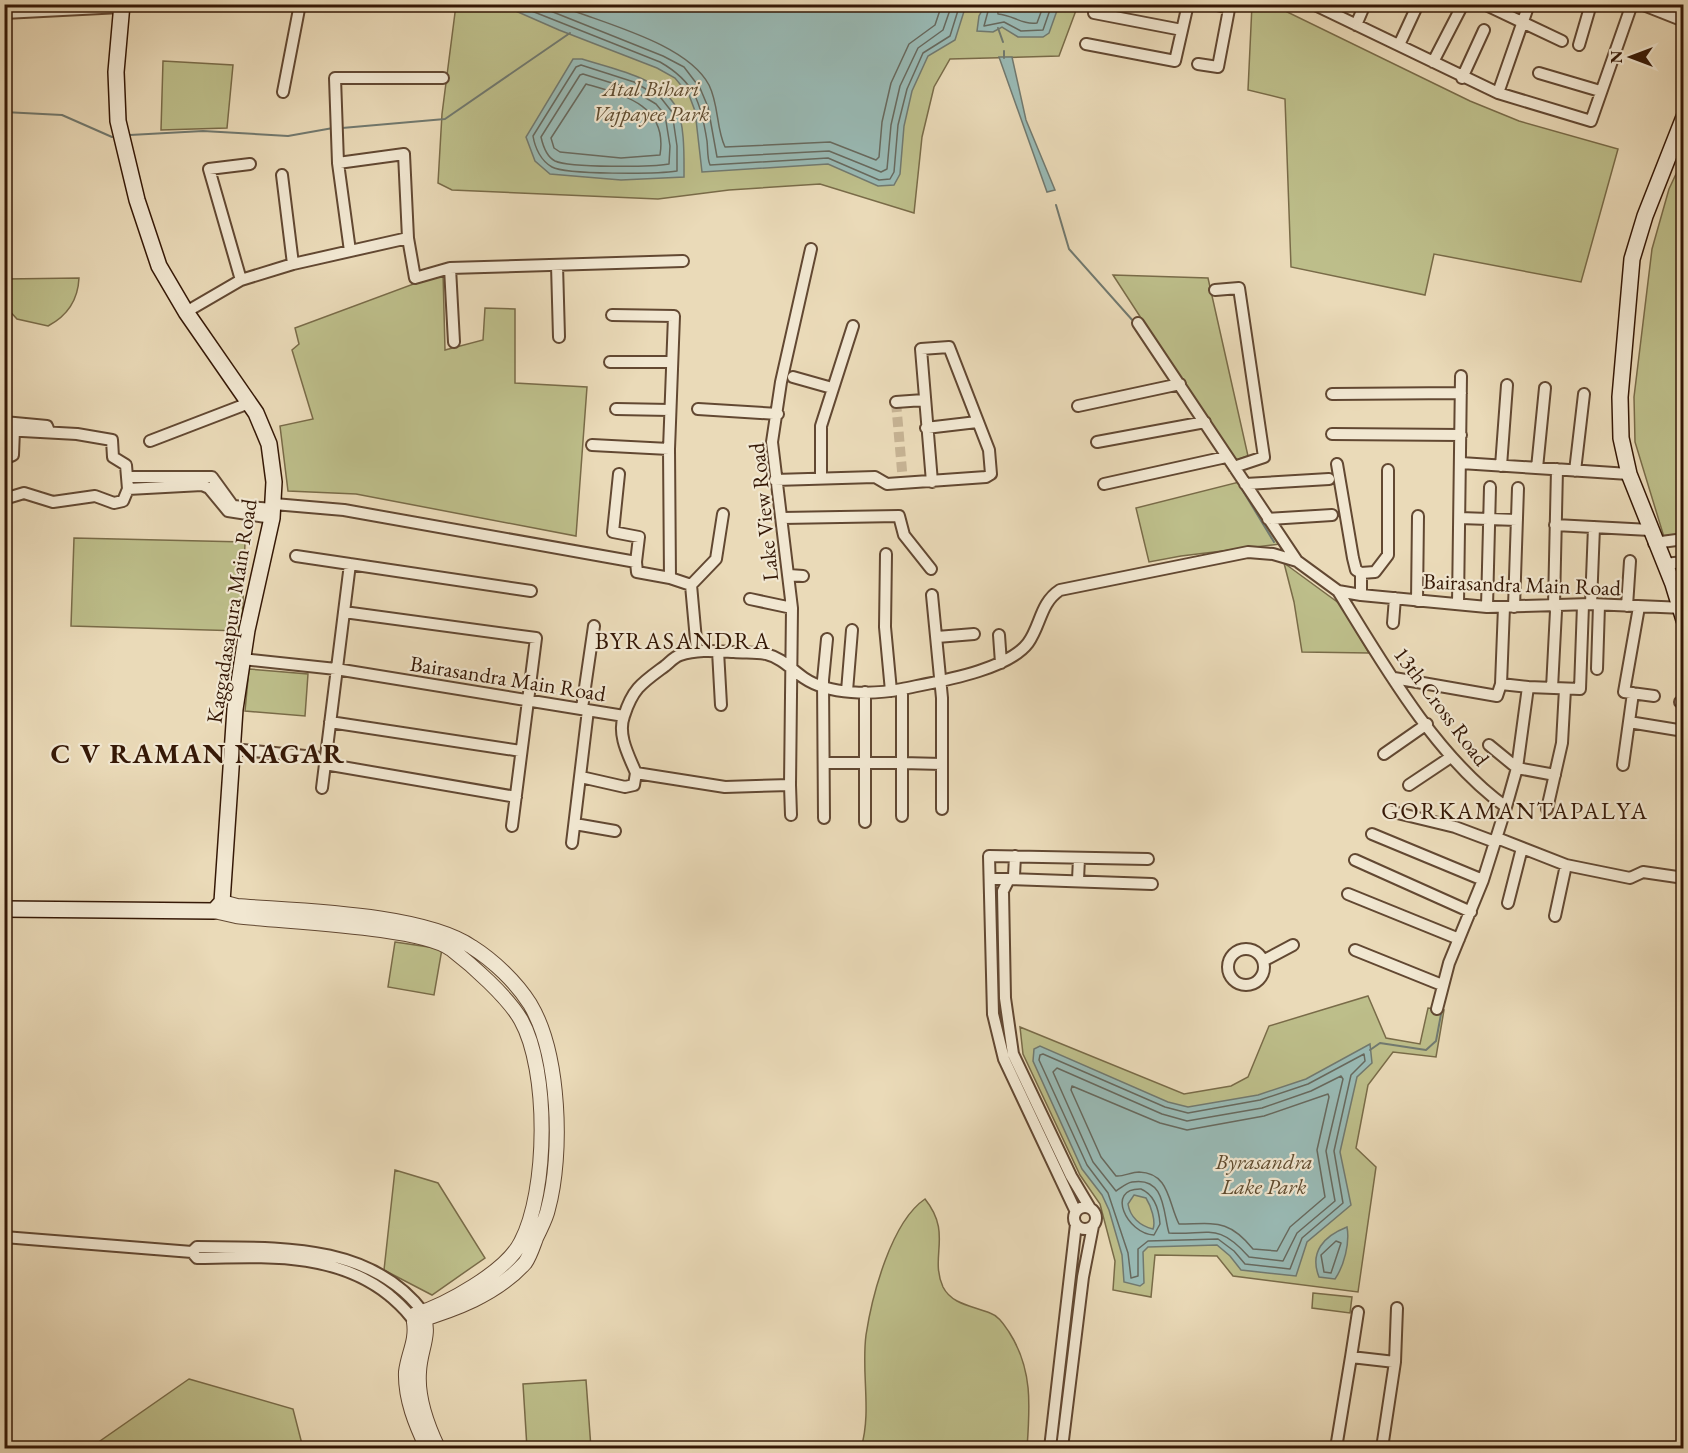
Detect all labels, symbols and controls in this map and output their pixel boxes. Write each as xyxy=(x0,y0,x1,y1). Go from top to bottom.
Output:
north arrow xyxy=(1601,27,1661,87)
text: N xyxy=(1606,50,1627,63)
park label: Atal Bihari Vajpayee Park xyxy=(593,74,709,128)
street label: Lake View Road xyxy=(742,441,785,582)
street label: Kaggadasapura Main Road xyxy=(199,496,264,725)
street label: Bairasandra Main Road xyxy=(1423,567,1622,602)
district label: BYRASANDRA xyxy=(595,625,771,656)
street label: 13th Cross Road xyxy=(1387,641,1497,773)
street label: Bairasandra Main Road xyxy=(408,649,609,708)
district label: C V RAMAN NAGAR xyxy=(51,735,345,771)
district label: GORKAMANTAPALYA xyxy=(1381,795,1649,826)
park label: Byrasandra Lake Park xyxy=(1214,1147,1313,1201)

